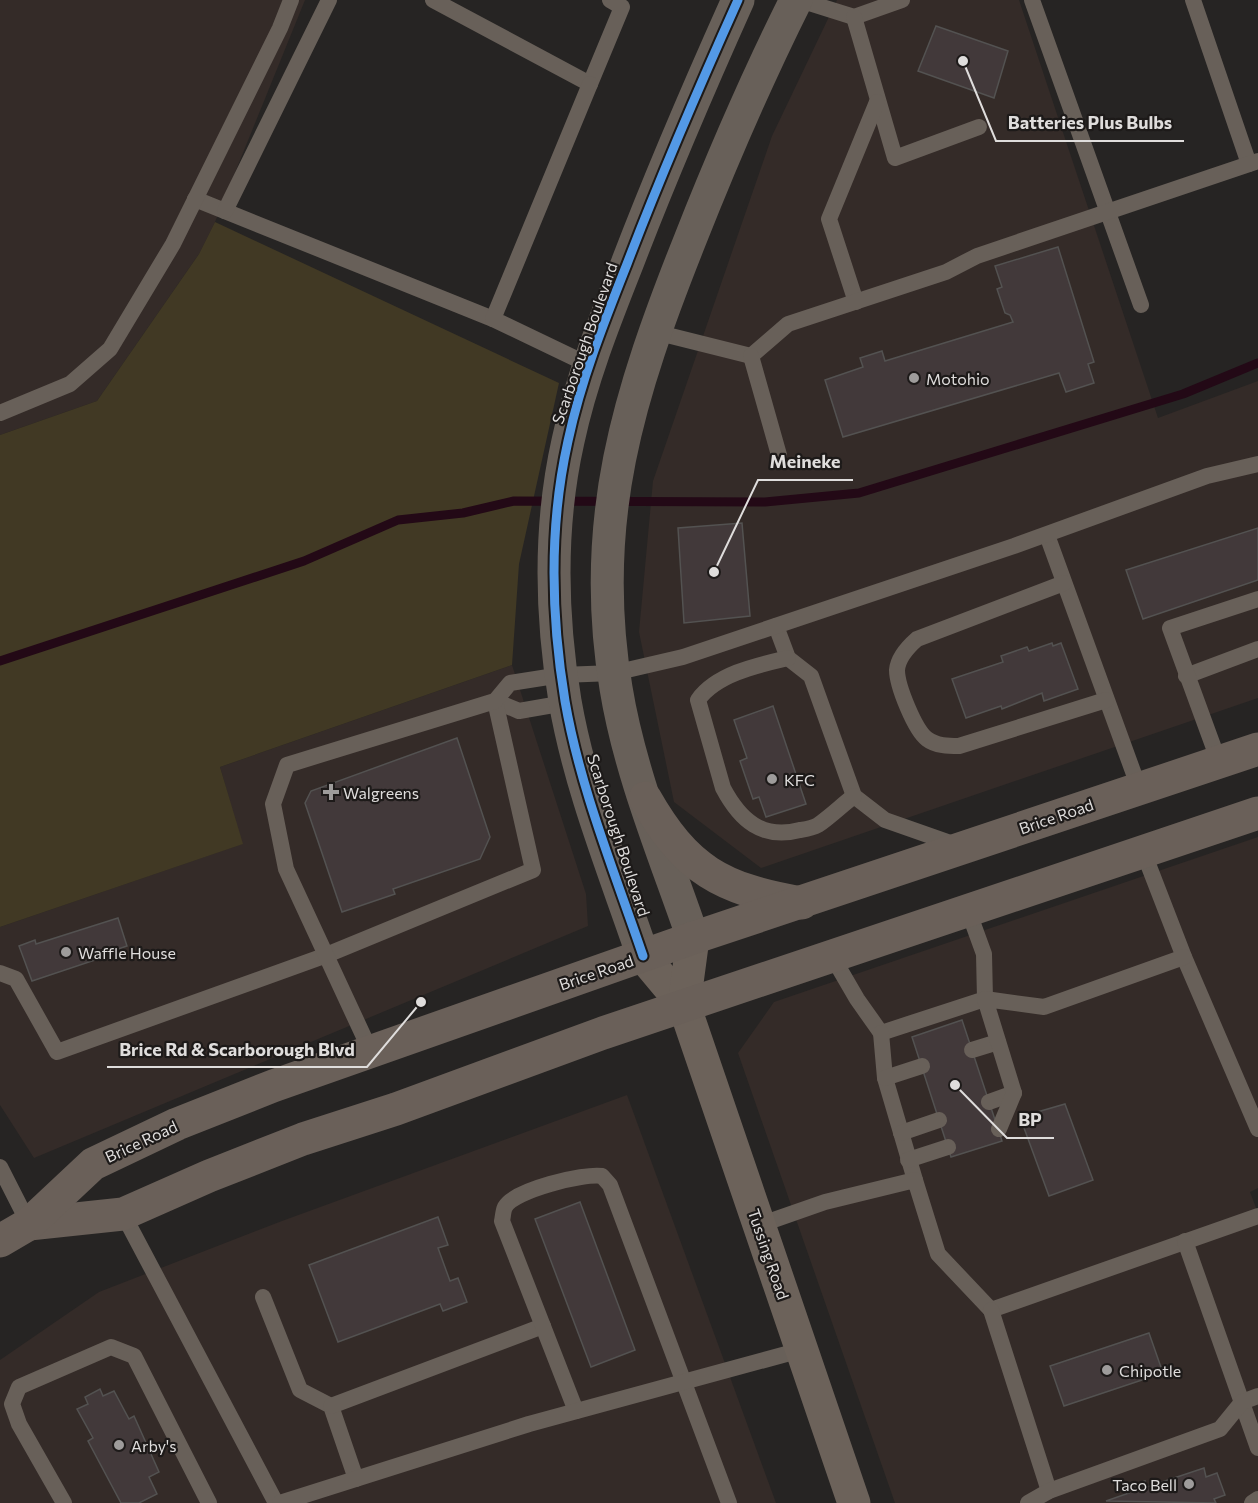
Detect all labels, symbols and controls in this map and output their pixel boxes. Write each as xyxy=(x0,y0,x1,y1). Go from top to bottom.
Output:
callout: Batteries Plus Bulbs xyxy=(996,105,1184,141)
text: Batteries Plus Bulbs xyxy=(1008,111,1172,133)
street label: Scarborough Boulevard xyxy=(547,260,621,426)
place label: Motohio xyxy=(926,369,990,388)
marker: Motohio xyxy=(907,371,921,385)
callout: Meineke xyxy=(758,444,853,480)
text: Meineke xyxy=(770,450,840,472)
street label: Scarborough Boulevard xyxy=(584,751,654,919)
place label: KFC xyxy=(784,770,815,789)
marker: KFC xyxy=(765,772,779,786)
place label: Walgreens xyxy=(343,783,419,802)
marker: Walgreens xyxy=(324,785,338,799)
street label: Brice Road xyxy=(1016,794,1096,838)
place label: Waffle House xyxy=(78,943,176,962)
marker: Waffle House xyxy=(59,945,73,959)
street label: Brice Road xyxy=(556,950,636,994)
callout: Brice Rd & Scarborough Blvd xyxy=(107,1031,367,1067)
text: Brice Rd & Scarborough Blvd xyxy=(119,1038,355,1060)
callout: BP xyxy=(1007,1102,1054,1138)
text: BP xyxy=(1018,1108,1042,1130)
street label: Brice Road xyxy=(102,1116,180,1166)
street label: Tussing Road xyxy=(745,1206,793,1302)
place label: Chipotle xyxy=(1119,1361,1181,1380)
marker: Chipotle xyxy=(1100,1363,1114,1377)
place label: Arby's xyxy=(131,1436,176,1455)
marker: Arby's xyxy=(112,1438,126,1452)
place label: Taco Bell xyxy=(1112,1475,1177,1494)
marker: Taco Bell xyxy=(1182,1477,1196,1491)

